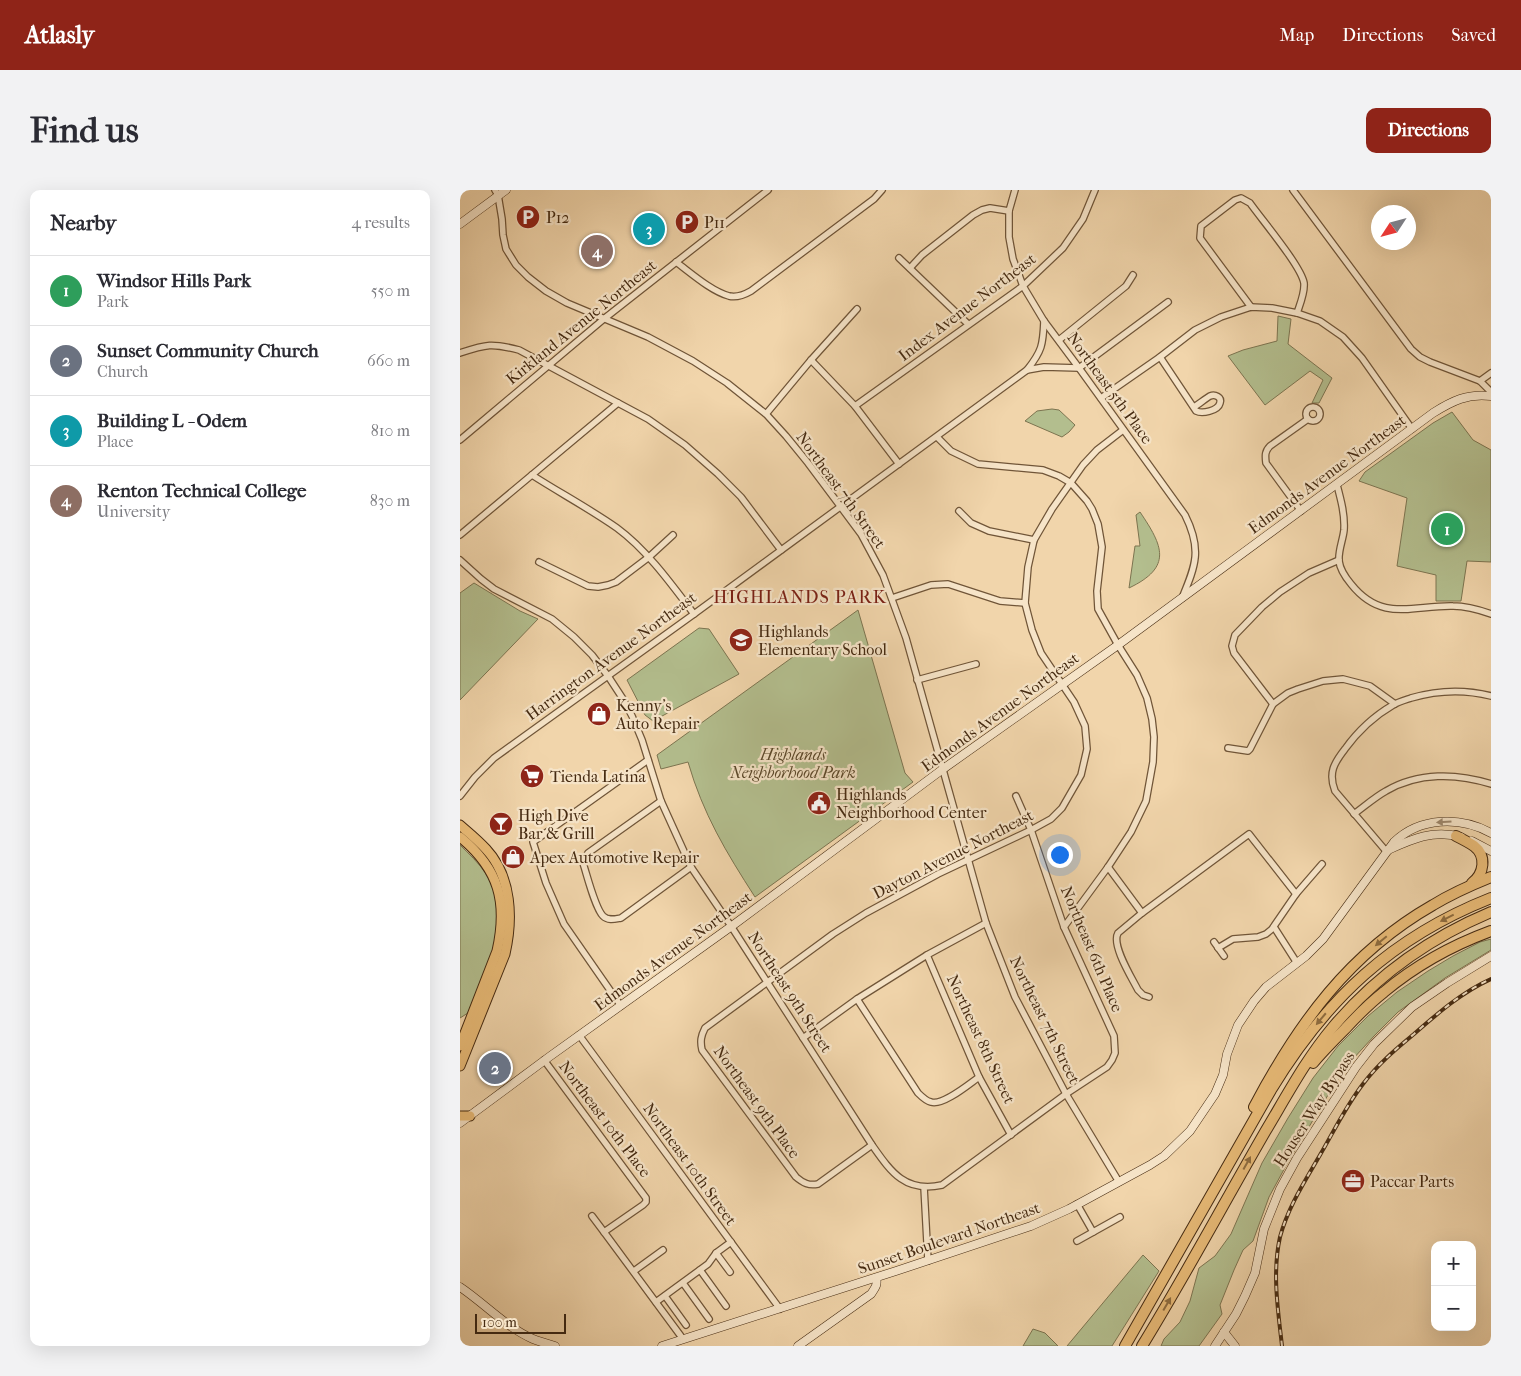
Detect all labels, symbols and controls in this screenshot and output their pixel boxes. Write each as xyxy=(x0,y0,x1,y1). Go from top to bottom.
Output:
text: Atlasly xyxy=(25,21,94,49)
text: Map xyxy=(1280,25,1314,46)
text: Directions xyxy=(1342,25,1423,46)
text: Saved xyxy=(1451,25,1496,46)
button: Directions xyxy=(1366,108,1491,153)
text: Find us xyxy=(30,110,139,151)
parking icon: P12 xyxy=(515,204,541,230)
north arrow xyxy=(1371,205,1416,250)
place label: P12 xyxy=(546,208,570,227)
parking icon: P11 xyxy=(674,209,700,235)
pin: 3 xyxy=(633,210,665,248)
text: Nearby xyxy=(50,211,116,235)
text: 4 results xyxy=(352,213,410,232)
place label: P11 xyxy=(704,213,725,232)
pin: 4 xyxy=(581,232,613,270)
street label: Index Avenue Northeast xyxy=(895,249,1040,365)
street label: Kirkland Avenue Northeast xyxy=(502,255,660,388)
text: Windsor Hills Park xyxy=(97,270,251,292)
text: 1 xyxy=(63,281,69,300)
text: 550 m xyxy=(371,281,410,300)
text: Park xyxy=(97,292,129,311)
street label: Northeast 5th Place xyxy=(1063,329,1157,448)
text: Sunset Community Church xyxy=(97,340,319,362)
text: 2 xyxy=(62,351,70,370)
text: 660 m xyxy=(367,351,410,370)
text: Church xyxy=(97,362,148,381)
text: Building L - Odem xyxy=(97,410,247,432)
street label: Edmonds Avenue Northeast xyxy=(1244,410,1410,538)
text: 3 xyxy=(63,421,69,440)
text: 810 m xyxy=(371,421,410,440)
street label: Northeast 7th Street xyxy=(792,428,890,552)
text: Place xyxy=(97,432,133,451)
text: Renton Technical College xyxy=(97,480,306,502)
text: 4 xyxy=(61,491,71,510)
text: 830 m xyxy=(370,491,410,510)
text: University xyxy=(97,502,170,521)
pin: 1 xyxy=(1431,510,1463,548)
district label: HIGHLANDS PARK xyxy=(713,587,887,608)
street label: Harrington Avenue Northeast xyxy=(522,588,700,724)
place label: Highlands Elementary School xyxy=(758,622,887,659)
school or university icon: Highlands Elementary School xyxy=(728,627,754,653)
street label: Edmonds Avenue Northeast xyxy=(917,648,1083,776)
place label: Kenny's Auto Repair xyxy=(615,696,700,733)
shop icon: Kenny's Auto Repair xyxy=(586,701,612,727)
park label: Highlands Neighborhood Park xyxy=(729,745,856,782)
supermarket icon: Tienda Latina xyxy=(519,763,545,789)
place label: Tienda Latina xyxy=(550,767,647,786)
place label: Highlands Neighborhood Center xyxy=(836,785,987,822)
public building icon: Highlands Neighborhood Center xyxy=(806,790,832,816)
street label: Dayton Avenue Northeast xyxy=(870,805,1037,903)
place label: High Dive Bar & Grill xyxy=(518,806,595,843)
bar icon: High Dive Bar & Grill xyxy=(488,811,514,837)
one-way arrow xyxy=(1436,818,1452,826)
your location xyxy=(1047,842,1073,868)
shop icon: Apex Automotive Repair xyxy=(500,844,526,870)
place label: Apex Automotive Repair xyxy=(529,848,699,867)
street label: Northeast 6th Place xyxy=(1057,883,1127,1015)
street label: Edmonds Avenue Northeast xyxy=(590,887,756,1015)
one-way arrow xyxy=(1439,914,1454,922)
street label: Northeast 9th Street xyxy=(744,928,836,1056)
one-way arrow xyxy=(1375,936,1388,947)
street label: Northeast 7th Street xyxy=(1006,953,1084,1087)
street label: Northeast 8th Street xyxy=(943,971,1019,1107)
one-way arrow xyxy=(1315,1012,1326,1025)
street label: Northeast 9th Place xyxy=(710,1042,804,1162)
street label: Houser Way Bypass xyxy=(1270,1048,1359,1170)
pin: 2 xyxy=(479,1049,511,1087)
street label: Northeast 10th Place xyxy=(555,1057,655,1181)
street label: Northeast 10th Street xyxy=(639,1099,741,1229)
one-way arrow xyxy=(1243,1157,1252,1170)
office icon: Paccar Parts xyxy=(1340,1168,1366,1194)
place label: Paccar Parts xyxy=(1370,1172,1454,1191)
street label: Sunset Boulevard Northeast xyxy=(855,1198,1043,1278)
map controls xyxy=(1431,1241,1476,1331)
button: + xyxy=(1431,1241,1476,1286)
button: − xyxy=(1431,1286,1476,1331)
one-way arrow xyxy=(1162,1298,1171,1311)
scale bar xyxy=(475,1311,566,1334)
text: 100 m xyxy=(482,1314,517,1331)

